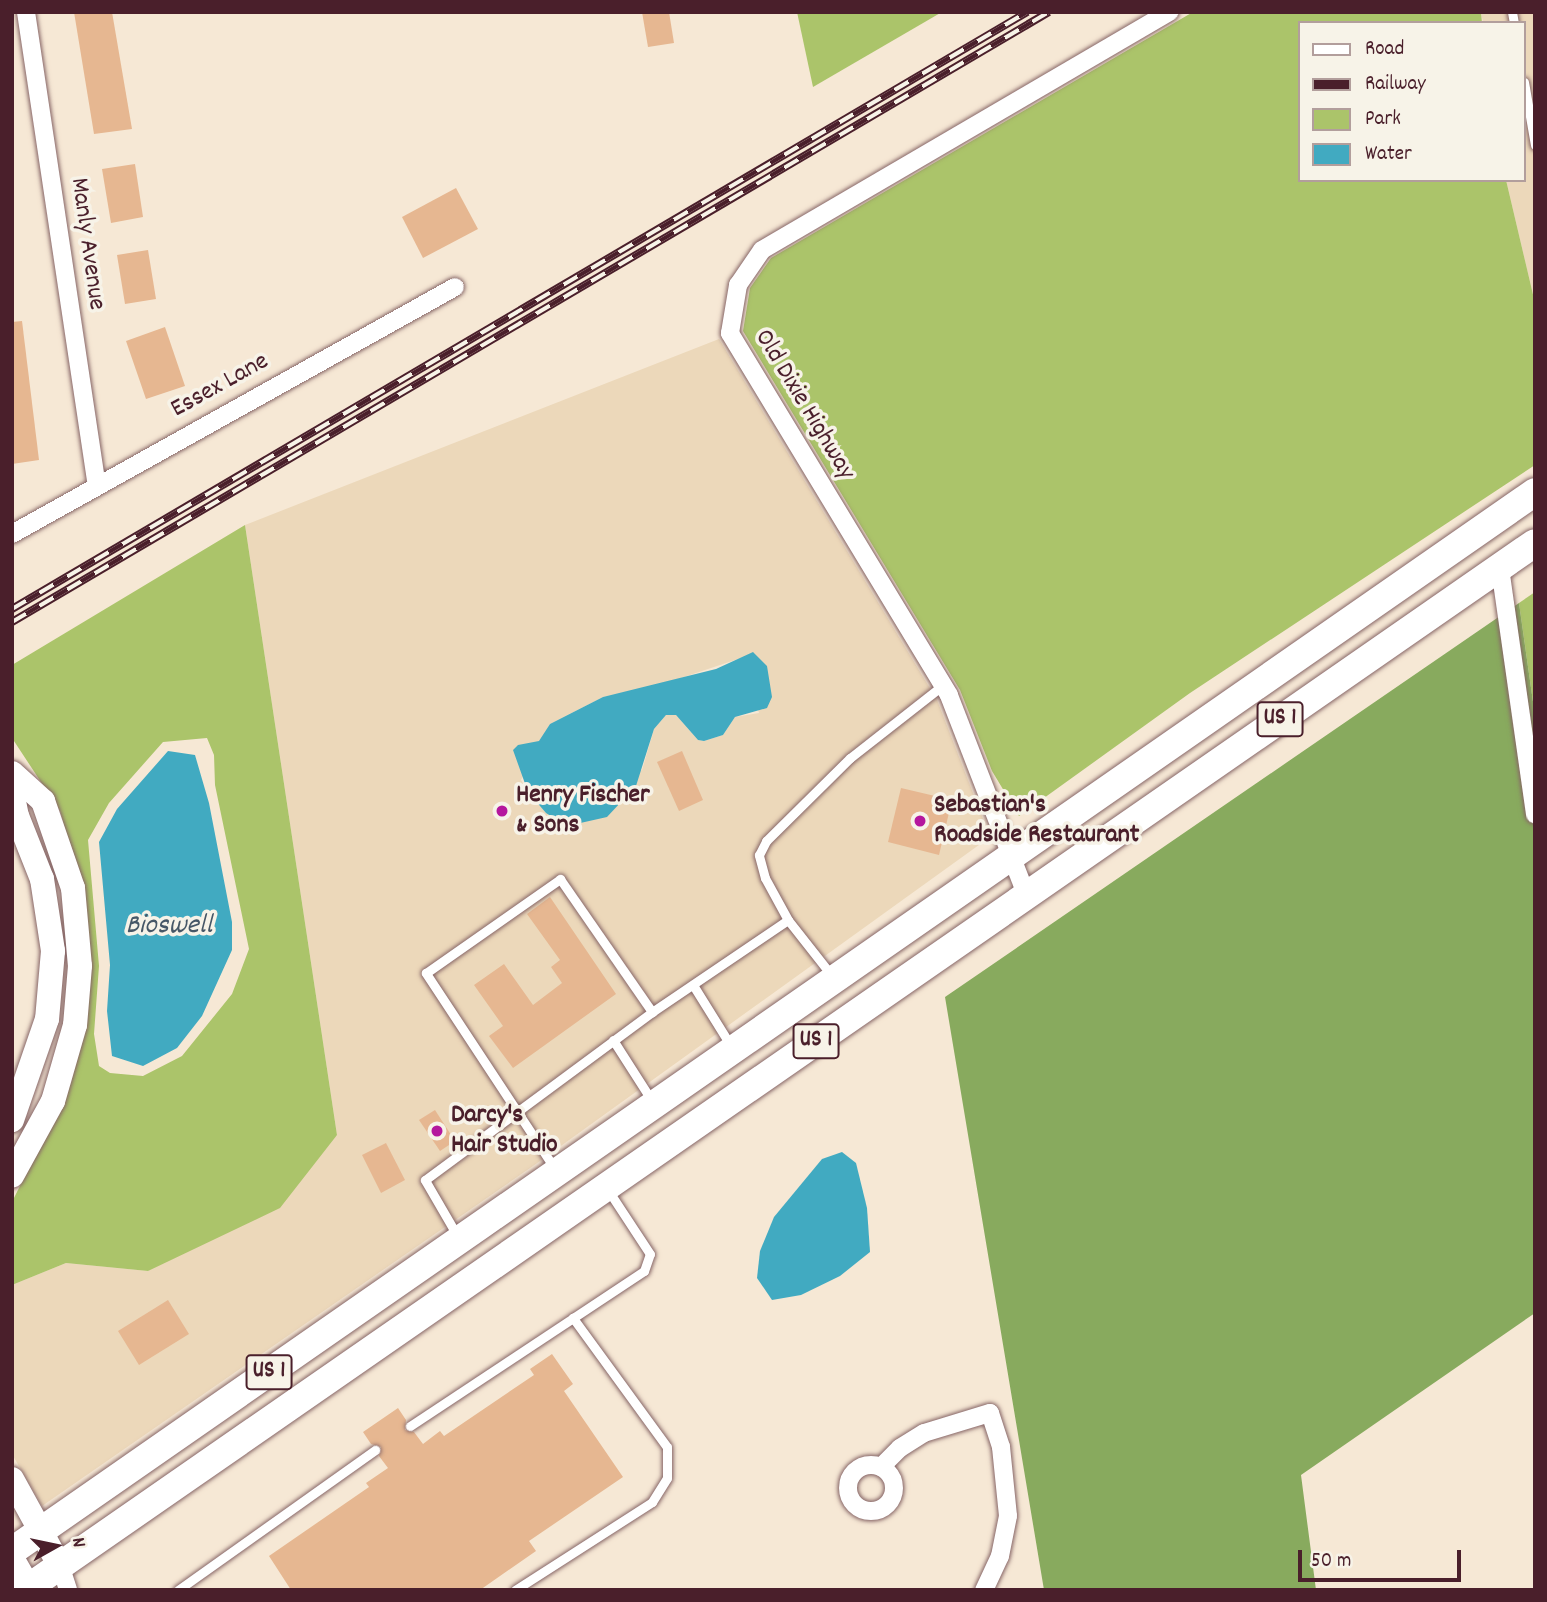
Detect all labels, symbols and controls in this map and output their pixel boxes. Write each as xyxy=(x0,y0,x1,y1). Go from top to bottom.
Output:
legend xyxy=(1298,21,1526,182)
text: Road xyxy=(1365,35,1404,65)
text: Railway xyxy=(1365,70,1426,100)
text: Park xyxy=(1365,105,1401,135)
text: Water xyxy=(1365,140,1412,170)
street label: Manly Avenue xyxy=(62,176,112,312)
street label: Old Dixie Highway xyxy=(747,324,861,486)
street label: Essex Lane xyxy=(166,346,274,426)
road number: US 1 xyxy=(1256,698,1304,740)
place label: Henry Fischer & Sons xyxy=(516,780,650,842)
place label: Sebastian's Roadside Restaurant xyxy=(934,790,1139,852)
marker: Henry Fischer & Sons xyxy=(494,803,510,819)
marker: Sebastian's Roadside Restaurant xyxy=(912,813,928,829)
water label: Bioswell xyxy=(126,910,212,944)
road number: US 1 xyxy=(792,1021,840,1062)
place label: Darcy's Hair Studio xyxy=(451,1100,558,1162)
marker: Darcy's Hair Studio xyxy=(429,1123,445,1139)
road number: US 1 xyxy=(244,1352,294,1392)
north arrow xyxy=(21,1511,91,1581)
text: N xyxy=(63,1536,91,1549)
scale bar xyxy=(1302,1536,1465,1580)
text: 50 m xyxy=(1311,1547,1351,1577)

